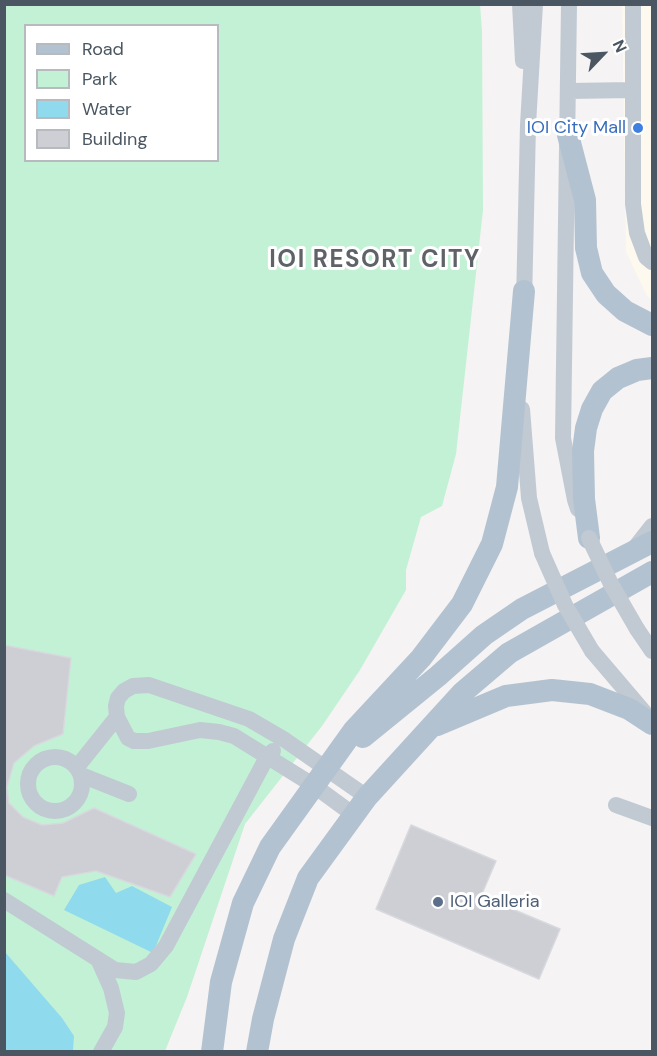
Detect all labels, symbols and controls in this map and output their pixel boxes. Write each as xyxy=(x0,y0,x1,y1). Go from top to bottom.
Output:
legend xyxy=(24,24,219,162)
north arrow xyxy=(573,24,633,84)
text: N xyxy=(608,36,632,56)
text: Road xyxy=(82,37,124,61)
text: Park xyxy=(82,67,118,91)
text: Water xyxy=(82,97,132,121)
place label: IOI City Mall xyxy=(527,117,626,139)
marker: IOI City Mall xyxy=(631,121,645,135)
text: Building xyxy=(82,127,147,151)
district label: IOI RESORT CITY xyxy=(269,247,481,275)
place label: IOI Galleria xyxy=(450,891,540,913)
marker: IOI Galleria xyxy=(431,895,445,909)

